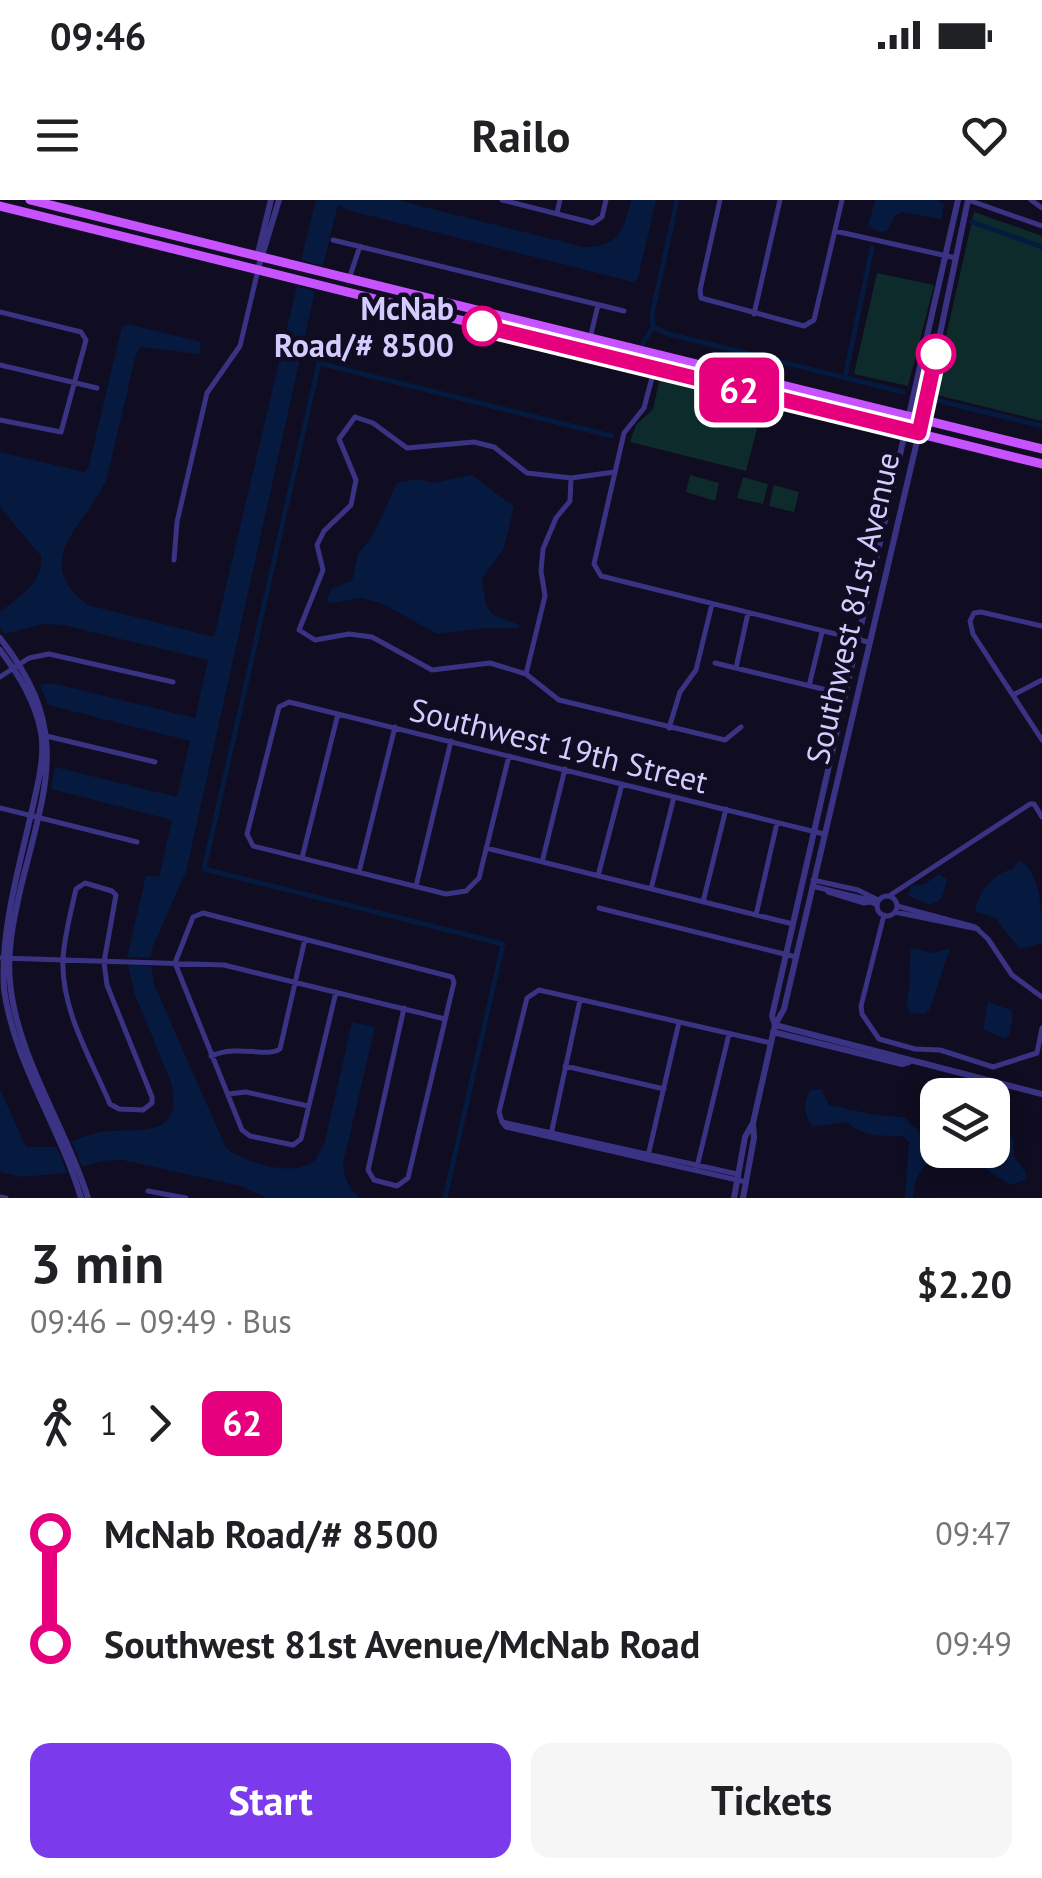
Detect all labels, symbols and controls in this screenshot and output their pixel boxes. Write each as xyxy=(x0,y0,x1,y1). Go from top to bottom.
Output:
text: 09:46 xyxy=(50,11,146,60)
text: Railo xyxy=(472,106,570,164)
icon: menu xyxy=(30,108,85,163)
icon: heart xyxy=(957,108,1012,163)
place label: McNab Road/# 8500 xyxy=(274,287,454,366)
marker: McNab Road/# 8500 xyxy=(463,307,501,345)
unlabelled marker xyxy=(917,335,955,373)
line badge: 62 xyxy=(694,358,784,422)
text: 62 xyxy=(719,367,759,413)
street label: Southwest 81st Avenue xyxy=(796,448,908,768)
street label: Southwest 19th Street xyxy=(406,688,712,802)
map controls xyxy=(920,1078,1010,1168)
button: layers xyxy=(920,1078,1010,1168)
text: 3 min xyxy=(30,1227,164,1298)
text: $2.20 xyxy=(916,1259,1012,1308)
text: 09:46 – 09:49 · Bus xyxy=(30,1300,292,1342)
icon: walk xyxy=(30,1396,85,1451)
icon: forward xyxy=(132,1396,187,1451)
text: 62 xyxy=(222,1400,262,1446)
text: 1 xyxy=(100,1402,117,1444)
text: McNab Road/# 8500 xyxy=(104,1509,438,1558)
text: 09:47 xyxy=(935,1512,1012,1554)
text: Southwest 81st Avenue/McNab Road xyxy=(104,1619,700,1668)
text: 09:49 xyxy=(935,1622,1012,1664)
button: Start xyxy=(30,1743,511,1858)
button: Tickets xyxy=(531,1743,1012,1858)

